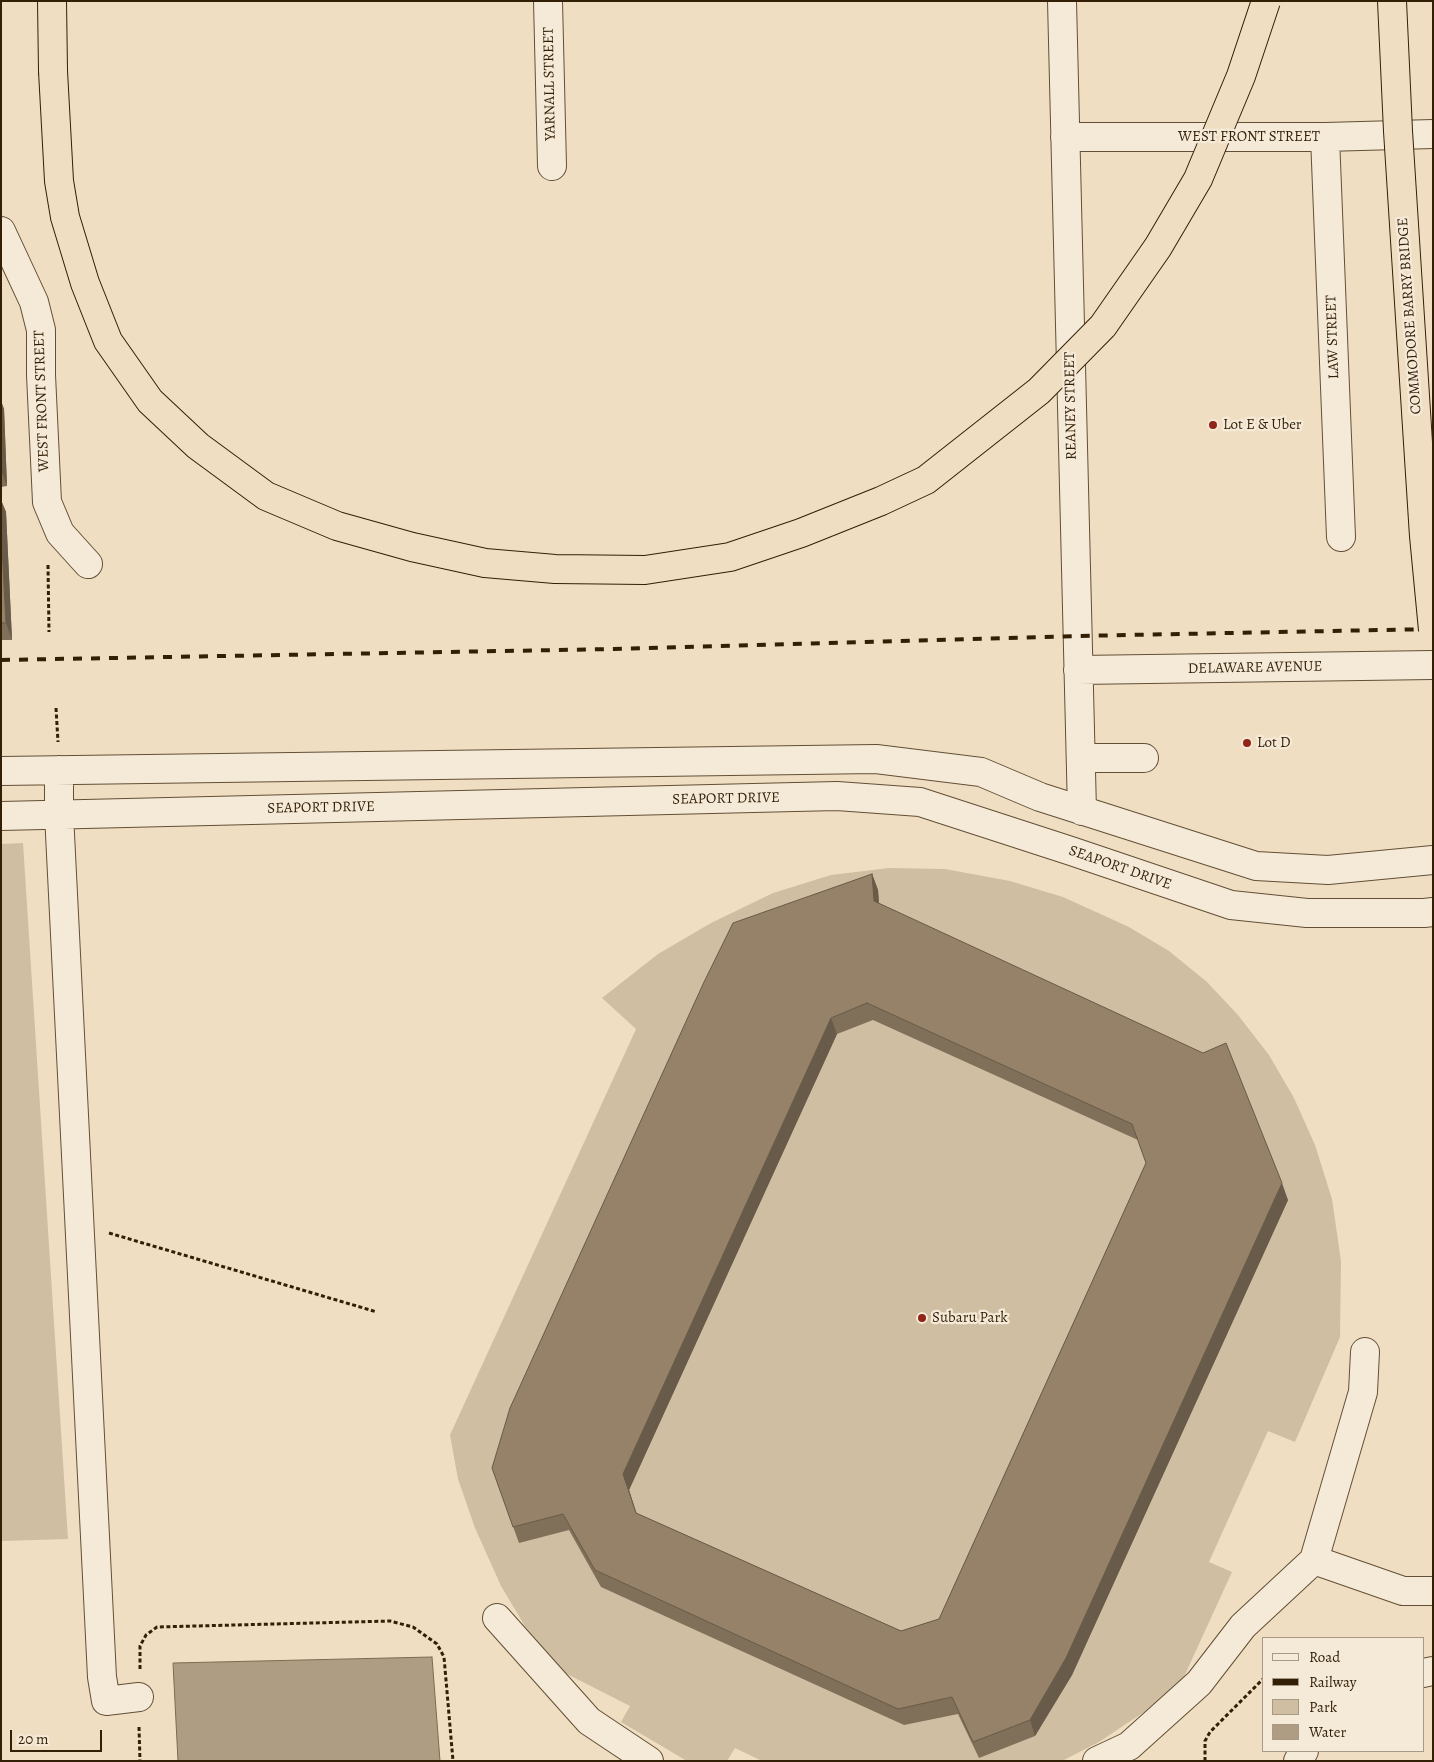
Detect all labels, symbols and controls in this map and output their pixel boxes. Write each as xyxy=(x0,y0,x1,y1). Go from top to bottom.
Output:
street label: YARNALL STREET xyxy=(540,27,560,141)
street label: WEST FRONT STREET xyxy=(1178,128,1320,146)
street label: COMMODORE BARRY BRIDGE xyxy=(1394,217,1426,415)
street label: LAW STREET xyxy=(1323,295,1343,379)
street label: WEST FRONT STREET xyxy=(31,330,53,472)
street label: REANEY STREET xyxy=(1061,352,1081,460)
place label: Lot E & Uber xyxy=(1223,416,1302,434)
marker: Lot E & Uber xyxy=(1207,419,1219,431)
street label: DELAWARE AVENUE xyxy=(1188,658,1322,678)
place label: Lot D xyxy=(1257,734,1291,752)
marker: Lot D xyxy=(1241,737,1253,749)
street label: SEAPORT DRIVE xyxy=(672,789,780,809)
street label: SEAPORT DRIVE xyxy=(267,798,375,818)
street label: SEAPORT DRIVE xyxy=(1066,842,1174,894)
place label: Subaru Park xyxy=(932,1309,1008,1327)
marker: Subaru Park xyxy=(916,1312,928,1324)
legend xyxy=(1262,1637,1424,1752)
text: Road xyxy=(1309,1647,1340,1667)
text: Railway xyxy=(1309,1672,1356,1692)
text: Park xyxy=(1309,1697,1337,1717)
scale bar xyxy=(12,1720,105,1752)
text: Water xyxy=(1309,1722,1346,1742)
text: 20 m xyxy=(18,1729,49,1749)

